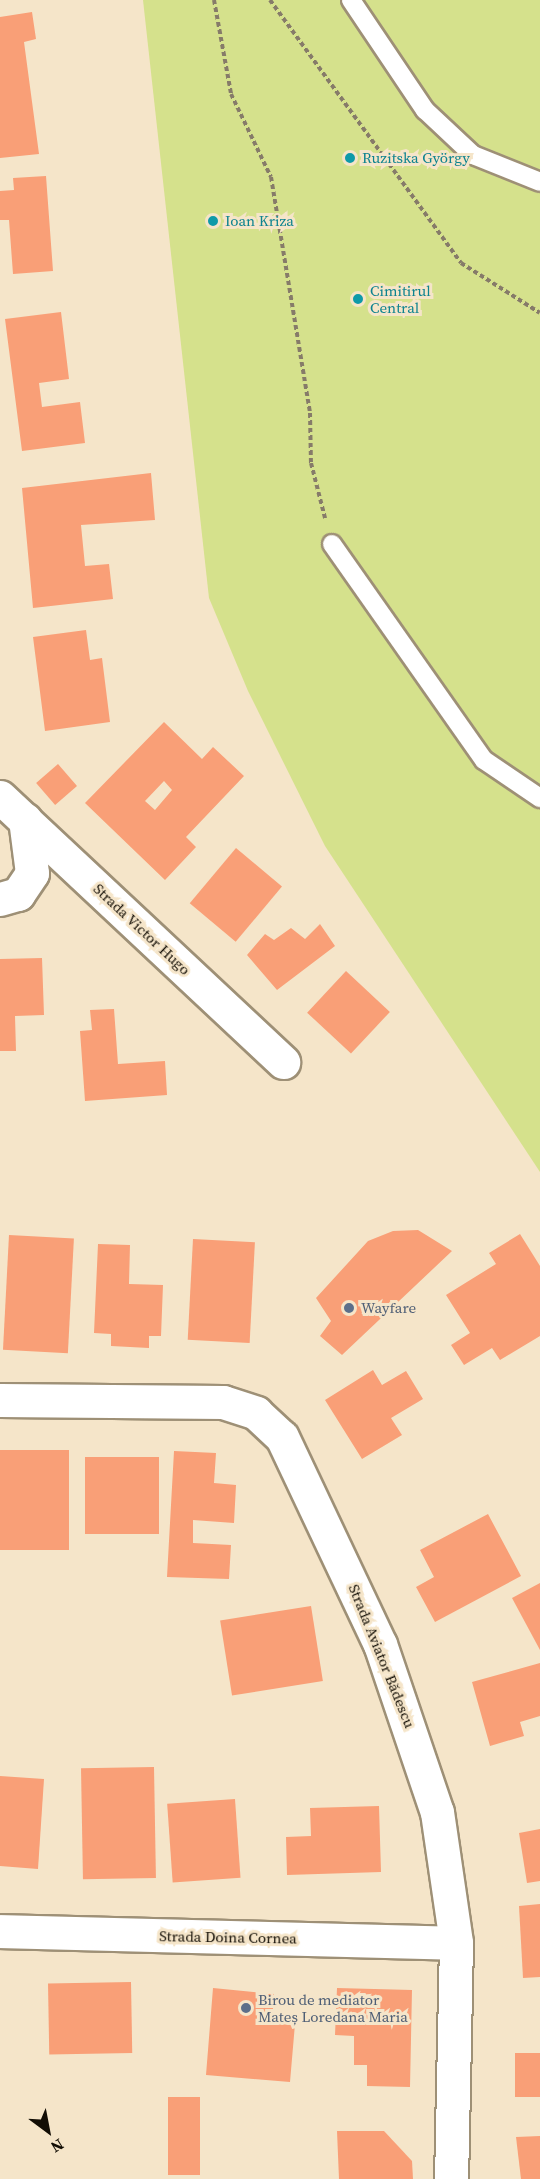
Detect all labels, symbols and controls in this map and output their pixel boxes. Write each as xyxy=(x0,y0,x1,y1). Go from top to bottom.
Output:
place label: Ruzitska György xyxy=(362,149,470,167)
marker: Ruzitska György xyxy=(343,151,357,165)
place label: Ioan Kriza xyxy=(225,212,294,230)
marker: Ioan Kriza xyxy=(206,214,220,228)
place label: Cimitirul Central xyxy=(370,281,431,316)
marker: Cimitirul Central xyxy=(351,292,365,306)
street label: Strada Victor Hugo xyxy=(90,879,194,979)
place label: Wayfare xyxy=(361,1299,416,1317)
marker: Wayfare xyxy=(342,1301,356,1315)
street label: Strada Aviator Bădescu xyxy=(345,1582,419,1730)
street label: Strada Doina Cornea xyxy=(159,1927,297,1947)
place label: Birou de mediator Mateș Loredana Maria xyxy=(258,1990,408,2025)
marker: Birou de mediator Mateș Loredana Maria xyxy=(239,2001,253,2015)
north arrow xyxy=(18,2101,78,2161)
text: N xyxy=(47,2134,68,2159)

